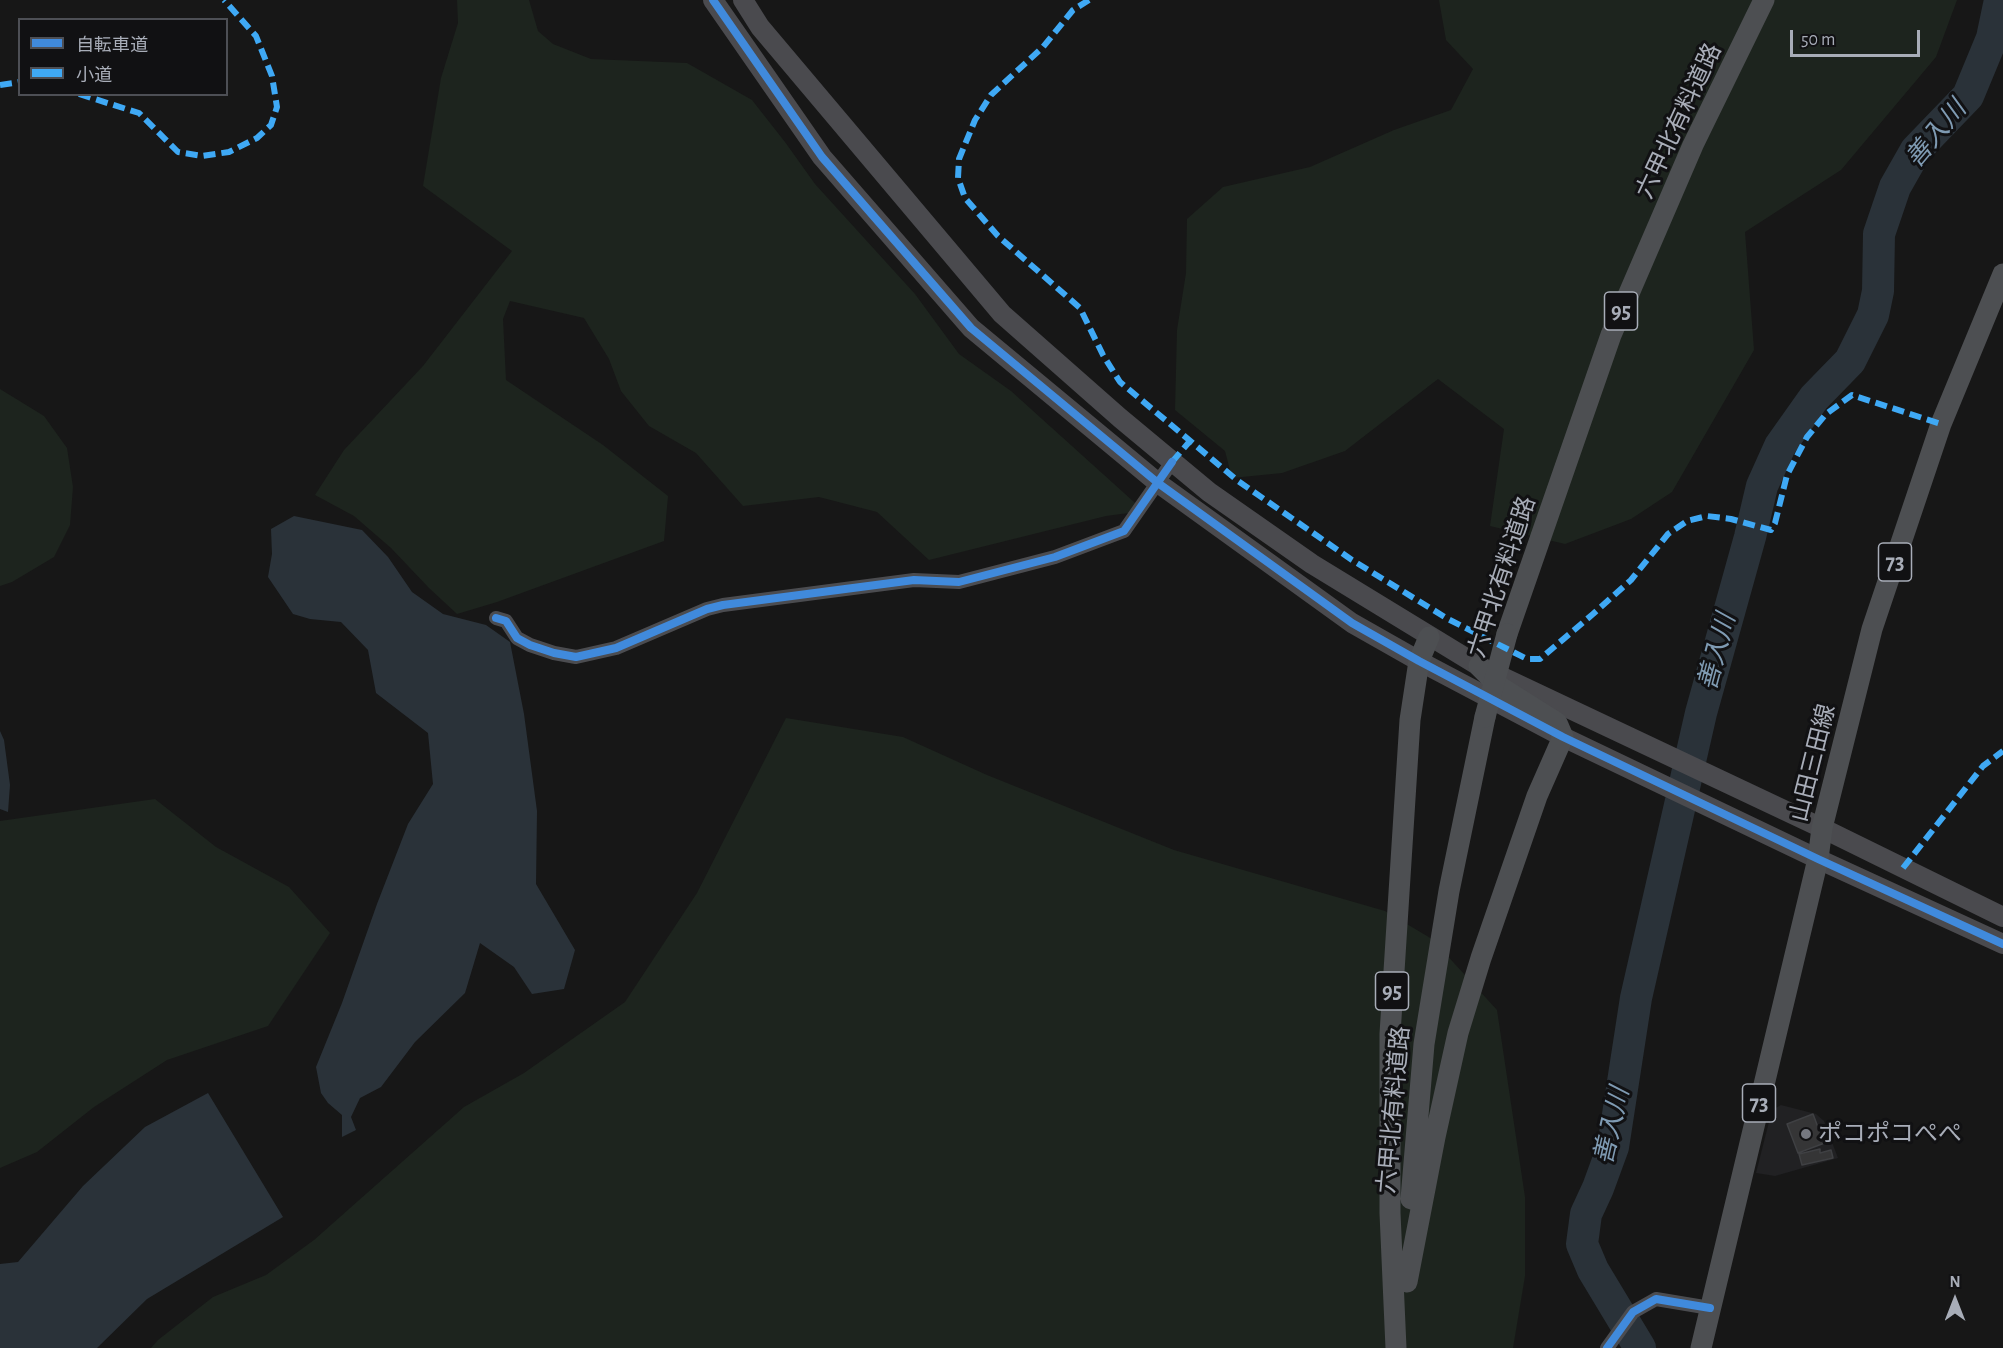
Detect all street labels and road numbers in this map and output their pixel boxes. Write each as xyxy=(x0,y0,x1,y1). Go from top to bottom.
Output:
street label: 六甲北有料道路 xyxy=(1630,39,1728,203)
road number: 95 xyxy=(1604,292,1638,330)
street label: 六甲北有料道路 xyxy=(1462,493,1542,661)
road number: 73 xyxy=(1878,543,1912,581)
street label: 山田三田線 xyxy=(1785,701,1841,825)
road number: 95 xyxy=(1376,972,1408,1010)
street label: 六甲北有料道路 xyxy=(1372,1025,1416,1195)
road number: 73 xyxy=(1742,1084,1776,1122)

